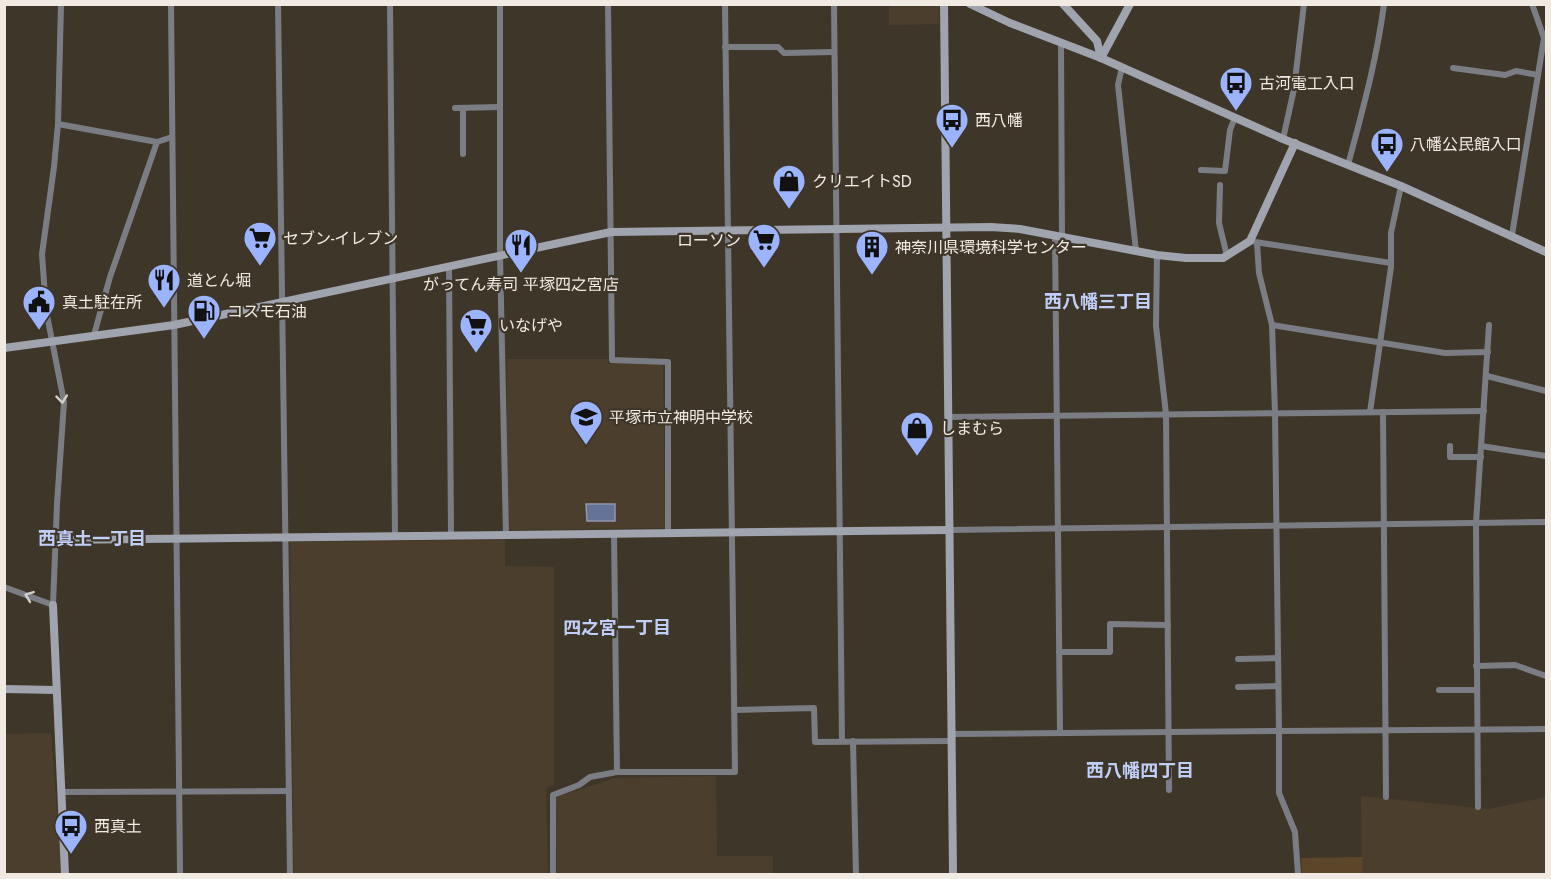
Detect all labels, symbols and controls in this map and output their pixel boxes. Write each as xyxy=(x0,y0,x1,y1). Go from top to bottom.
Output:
bus stop icon: 古河電工入口 xyxy=(1218,65,1254,112)
place label: 古河電工入口 xyxy=(1259,72,1355,95)
bus stop icon: 西八幡 xyxy=(934,102,970,149)
place label: 西八幡 xyxy=(975,109,1023,132)
bus stop icon: 八幡公民館入口 xyxy=(1369,126,1405,173)
place label: 八幡公民館入口 xyxy=(1410,133,1522,156)
shop icon: クリエイトSD xyxy=(771,163,807,210)
place label: クリエイトSD xyxy=(812,170,912,193)
supermarket icon: セブン-イレブン xyxy=(242,220,278,267)
supermarket icon: ローソン xyxy=(746,222,782,269)
place label: セブン-イレブン xyxy=(283,227,398,250)
restaurant icon: がってん寿司 平塚四之宮店 xyxy=(503,227,539,274)
place label: ローソン xyxy=(677,229,741,252)
building icon: 神奈川県環境科学センター xyxy=(854,229,890,276)
place label: 神奈川県環境科学センター xyxy=(895,236,1087,259)
restaurant icon: 道とん堀 xyxy=(146,262,182,309)
place label: 道とん堀 xyxy=(187,269,251,292)
place label: がってん寿司 平塚四之宮店 xyxy=(423,273,619,296)
public building icon: 真土駐在所 xyxy=(21,284,57,331)
district label: 西八幡三丁目 xyxy=(1044,289,1152,315)
place label: 真土駐在所 xyxy=(62,291,142,314)
fuel station icon: コスモ石油 xyxy=(186,293,222,340)
place label: コスモ石油 xyxy=(227,300,307,323)
supermarket icon: いなげや xyxy=(458,307,494,354)
place label: いなげや xyxy=(499,314,563,337)
one-way arrow xyxy=(55,394,68,404)
school or university icon: 平塚市立神明中学校 xyxy=(568,399,604,446)
place label: 平塚市立神明中学校 xyxy=(609,406,753,429)
shop icon: しまむら xyxy=(899,410,935,457)
place label: しまむら xyxy=(940,417,1004,440)
district label: 西真土一丁目 xyxy=(38,526,146,552)
one-way arrow xyxy=(24,590,35,603)
district label: 四之宮一丁目 xyxy=(563,615,671,641)
district label: 西八幡四丁目 xyxy=(1086,758,1194,784)
bus stop icon: 西真土 xyxy=(53,808,89,855)
place label: 西真土 xyxy=(94,815,142,838)

